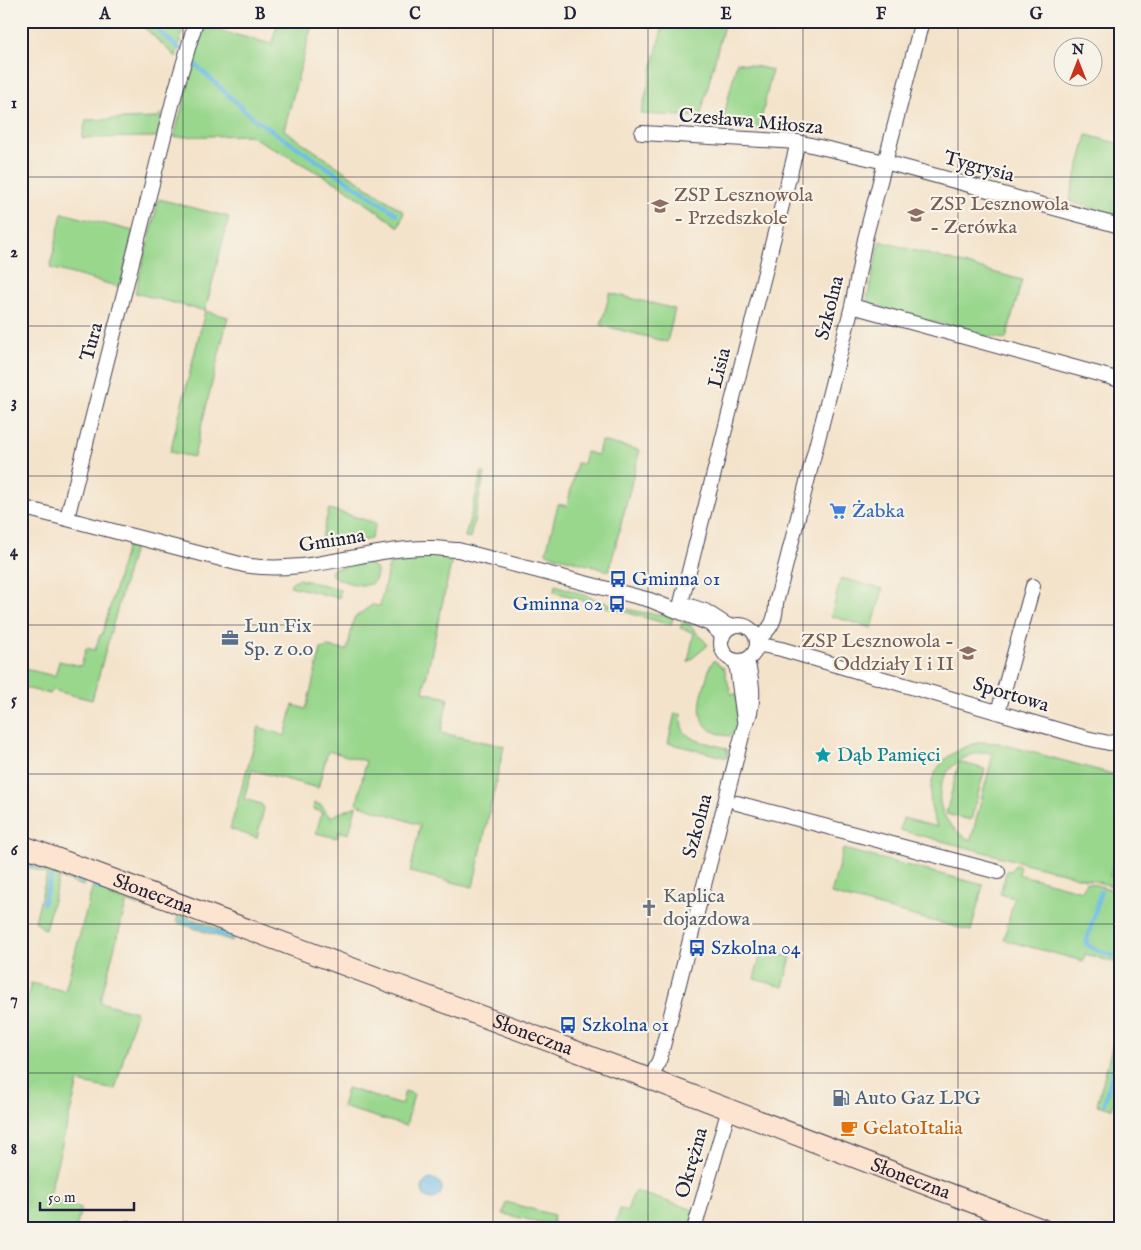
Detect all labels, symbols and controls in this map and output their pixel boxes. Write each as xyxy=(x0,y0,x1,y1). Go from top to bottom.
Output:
text: A xyxy=(99,5,112,25)
text: B xyxy=(255,5,266,25)
text: C xyxy=(409,5,421,25)
text: D xyxy=(564,5,577,25)
text: E xyxy=(720,5,732,25)
text: F xyxy=(876,5,887,25)
text: G xyxy=(1030,5,1043,25)
north arrow xyxy=(1054,38,1104,88)
text: N xyxy=(1071,41,1084,59)
text: 1 xyxy=(11,94,17,114)
street label: Czesława Miłosza xyxy=(678,103,825,141)
street label: Tygrysia xyxy=(941,146,1017,188)
place label: ZSP Lesznowola - Przedszkole xyxy=(674,183,813,231)
place label: ZSP Lesznowola - Zerówka xyxy=(930,192,1069,240)
school or university icon: ZSP Lesznowola - Przedszkole xyxy=(650,196,670,216)
school or university icon: ZSP Lesznowola - Zerówka xyxy=(906,205,926,225)
text: 2 xyxy=(10,243,18,263)
street label: Szkolna xyxy=(810,273,850,343)
street label: Tura xyxy=(75,319,109,364)
street label: Lisia xyxy=(703,345,737,391)
text: 3 xyxy=(11,393,17,413)
place label: Żabka xyxy=(852,499,905,524)
supermarket icon: Żabka xyxy=(828,501,848,521)
street label: Gminna xyxy=(297,523,367,559)
text: 4 xyxy=(10,542,19,562)
place label: Gminna 01 xyxy=(632,567,720,592)
bus stop icon: Gminna 01 xyxy=(608,569,628,589)
place label: Gminna 02 xyxy=(513,592,603,617)
bus stop icon: Gminna 02 xyxy=(607,594,627,614)
place label: Lun Fix Sp. z o.o xyxy=(244,614,313,662)
office icon: Lun Fix Sp. z o.o xyxy=(220,628,240,648)
place label: ZSP Lesznowola - Oddziały I i II xyxy=(801,629,954,677)
school or university icon: ZSP Lesznowola - Oddziały I i II xyxy=(958,643,978,663)
street label: Sportowa xyxy=(970,672,1052,719)
text: 5 xyxy=(11,691,17,711)
place label: Dąb Pamięci xyxy=(837,743,941,768)
place icon: Dąb Pamięci xyxy=(813,745,833,765)
street label: Szkolna xyxy=(677,791,719,861)
text: 6 xyxy=(11,841,19,861)
street label: Słoneczna xyxy=(110,868,197,920)
place label: Kaplica dojazdowa xyxy=(663,884,750,932)
church icon: Kaplica dojazdowa xyxy=(639,898,659,918)
place label: Szkolna 04 xyxy=(711,936,801,961)
bus stop icon: Szkolna 04 xyxy=(687,938,707,958)
text: 7 xyxy=(10,990,18,1010)
street label: Słoneczna xyxy=(489,1009,577,1062)
place label: Szkolna 01 xyxy=(582,1013,669,1038)
bus stop icon: Szkolna 01 xyxy=(558,1015,578,1035)
place label: Auto Gaz LPG xyxy=(854,1086,981,1111)
fuel station icon: Auto Gaz LPG xyxy=(831,1088,851,1108)
place label: GelatoItalia xyxy=(863,1116,963,1141)
cafe icon: GelatoItalia xyxy=(839,1118,859,1138)
street label: Okrężna xyxy=(670,1124,714,1201)
text: 8 xyxy=(11,1140,17,1160)
street label: Słoneczna xyxy=(867,1152,954,1205)
scale bar xyxy=(40,1180,134,1212)
text: 50 m xyxy=(48,1188,76,1207)

